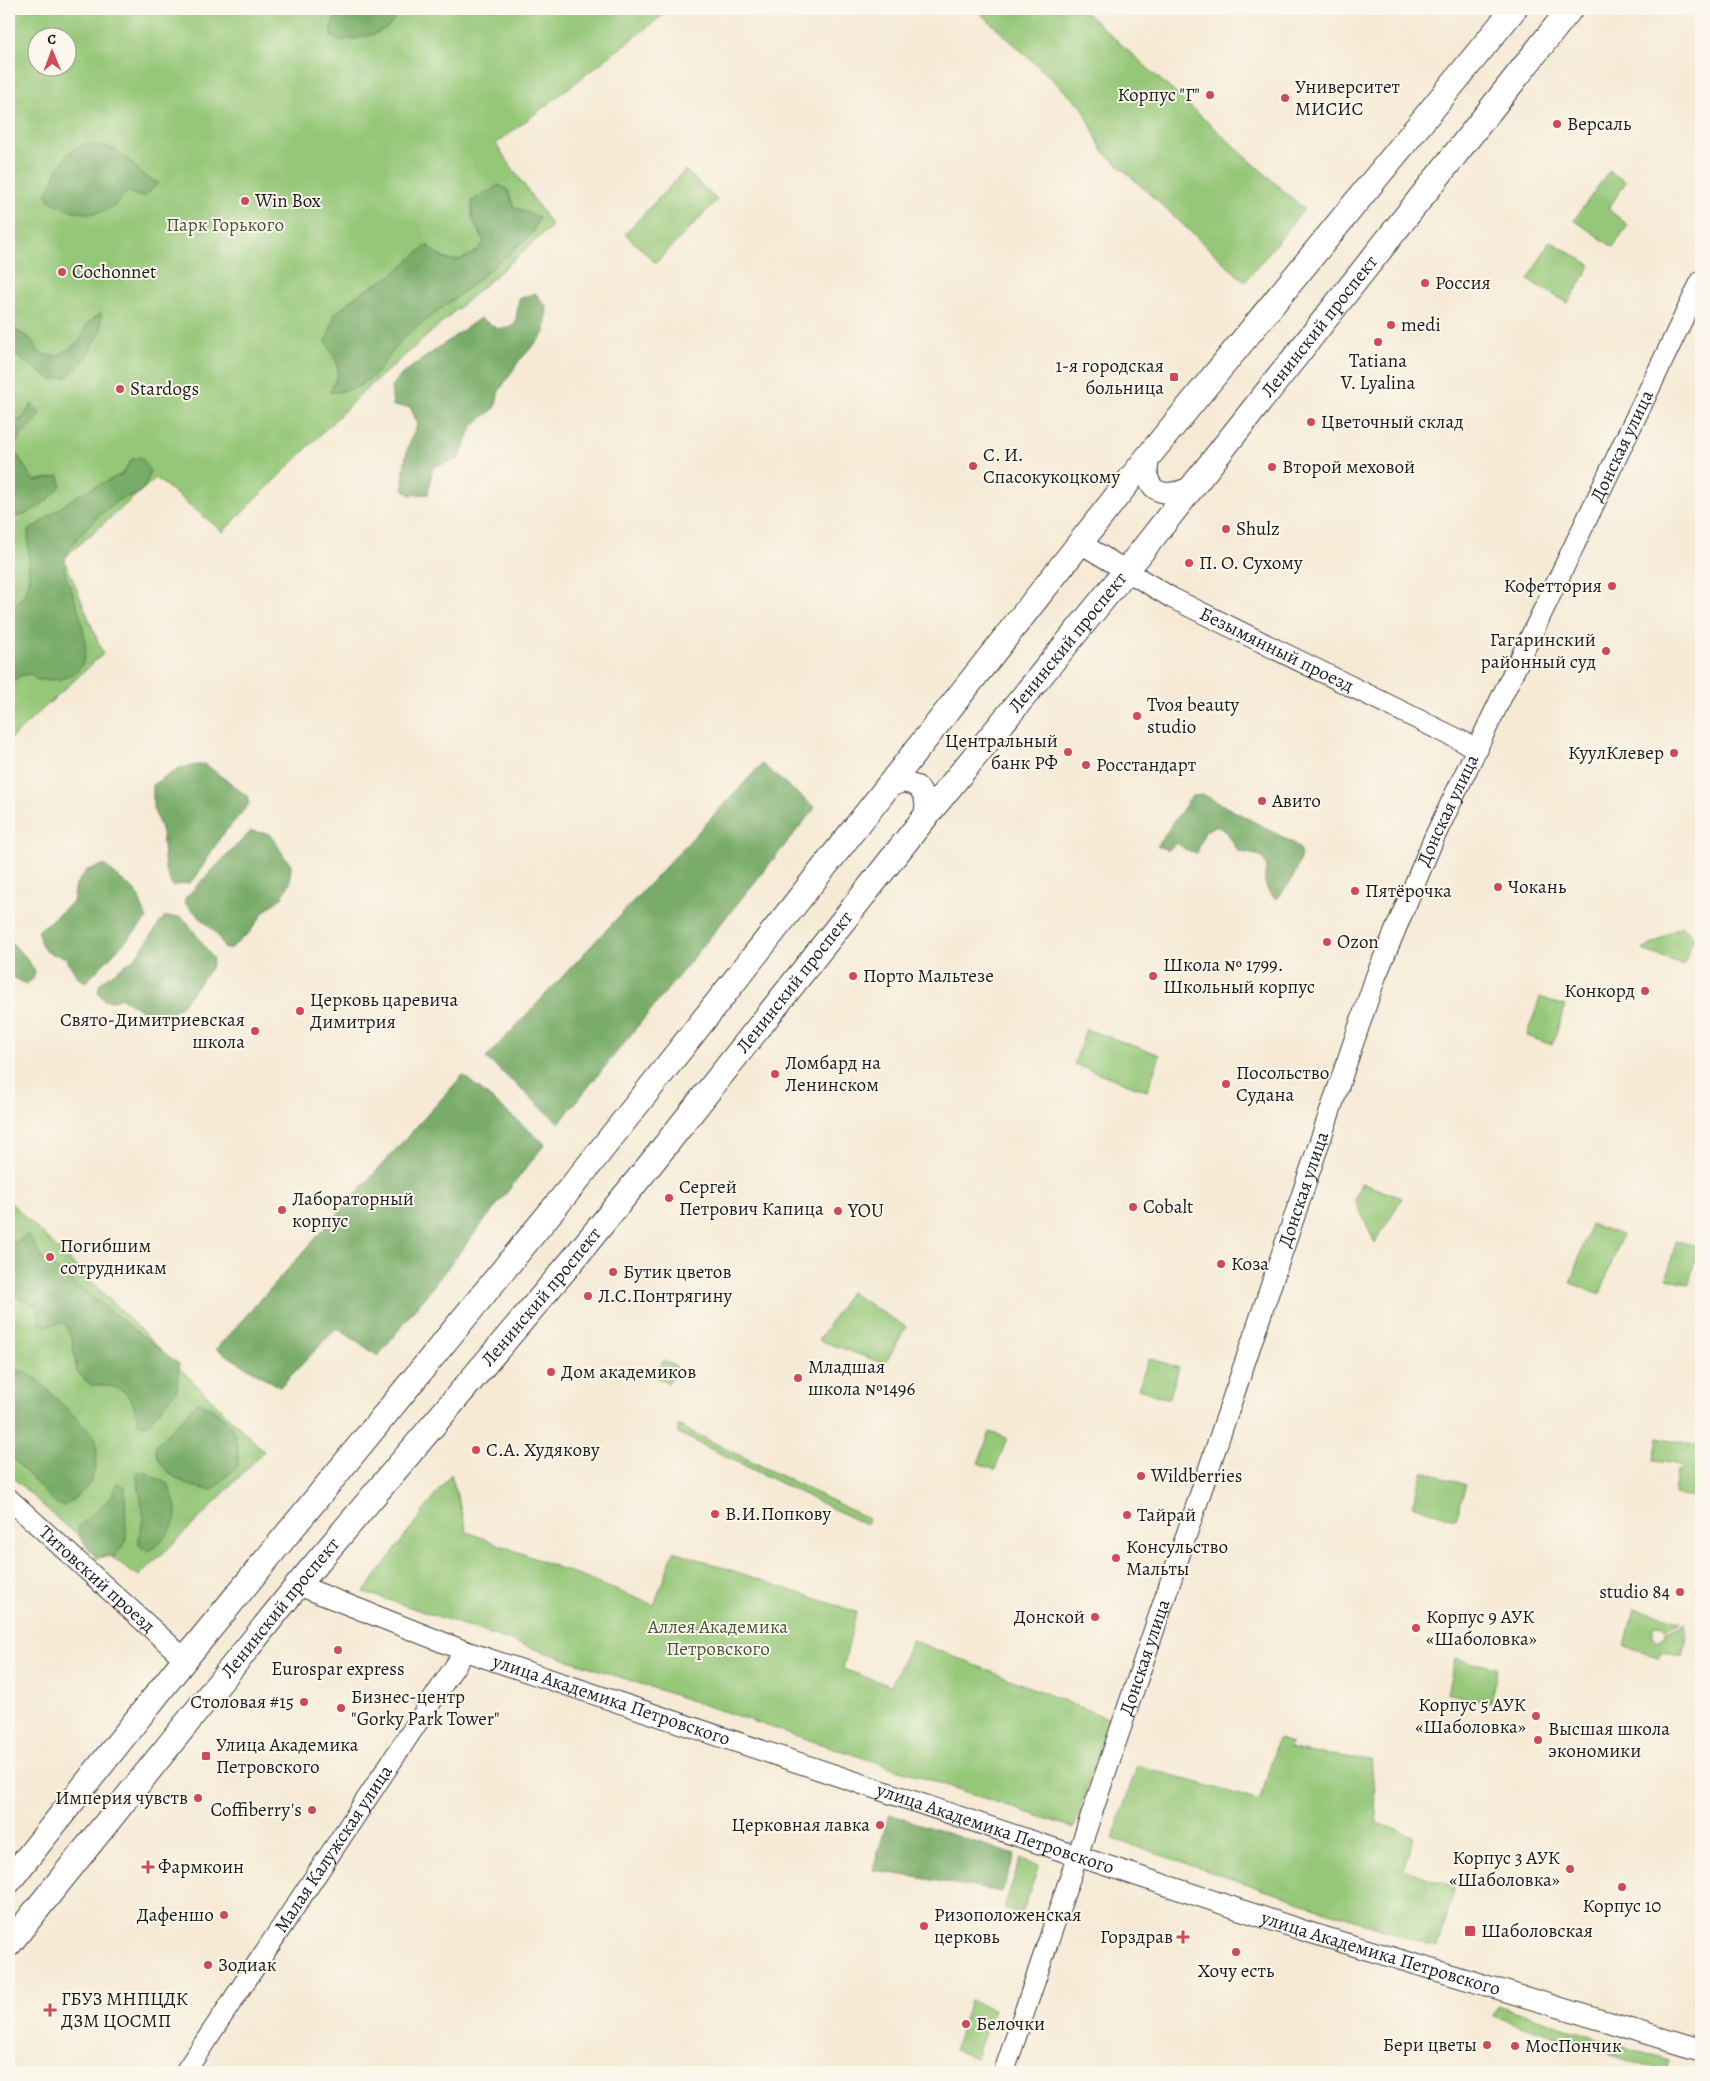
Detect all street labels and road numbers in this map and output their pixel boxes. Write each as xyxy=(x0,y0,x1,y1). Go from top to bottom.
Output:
street label: Ленинский проспект xyxy=(1255,249,1384,403)
street label: Донская улица xyxy=(1584,386,1660,506)
street label: Ленинский проспект xyxy=(1003,566,1133,718)
street label: Безымянный проезд xyxy=(1195,601,1358,699)
street label: Донская улица xyxy=(1411,750,1485,870)
street label: Ленинский проспект xyxy=(730,905,859,1059)
street label: Донская улица xyxy=(1272,1128,1335,1251)
street label: Ленинский проспект xyxy=(475,1221,608,1372)
street label: Титовский проезд xyxy=(33,1519,161,1639)
street label: Ленинский проспект xyxy=(215,1532,346,1684)
street label: Донская улица xyxy=(1113,1596,1177,1719)
street label: улица Академика Петровского xyxy=(488,1648,734,1752)
street label: Малая Калужская улица xyxy=(268,1760,399,1938)
street label: улица Академика Петровского xyxy=(872,1777,1118,1880)
street label: улица Академика Петровского xyxy=(1257,1904,1504,2002)

